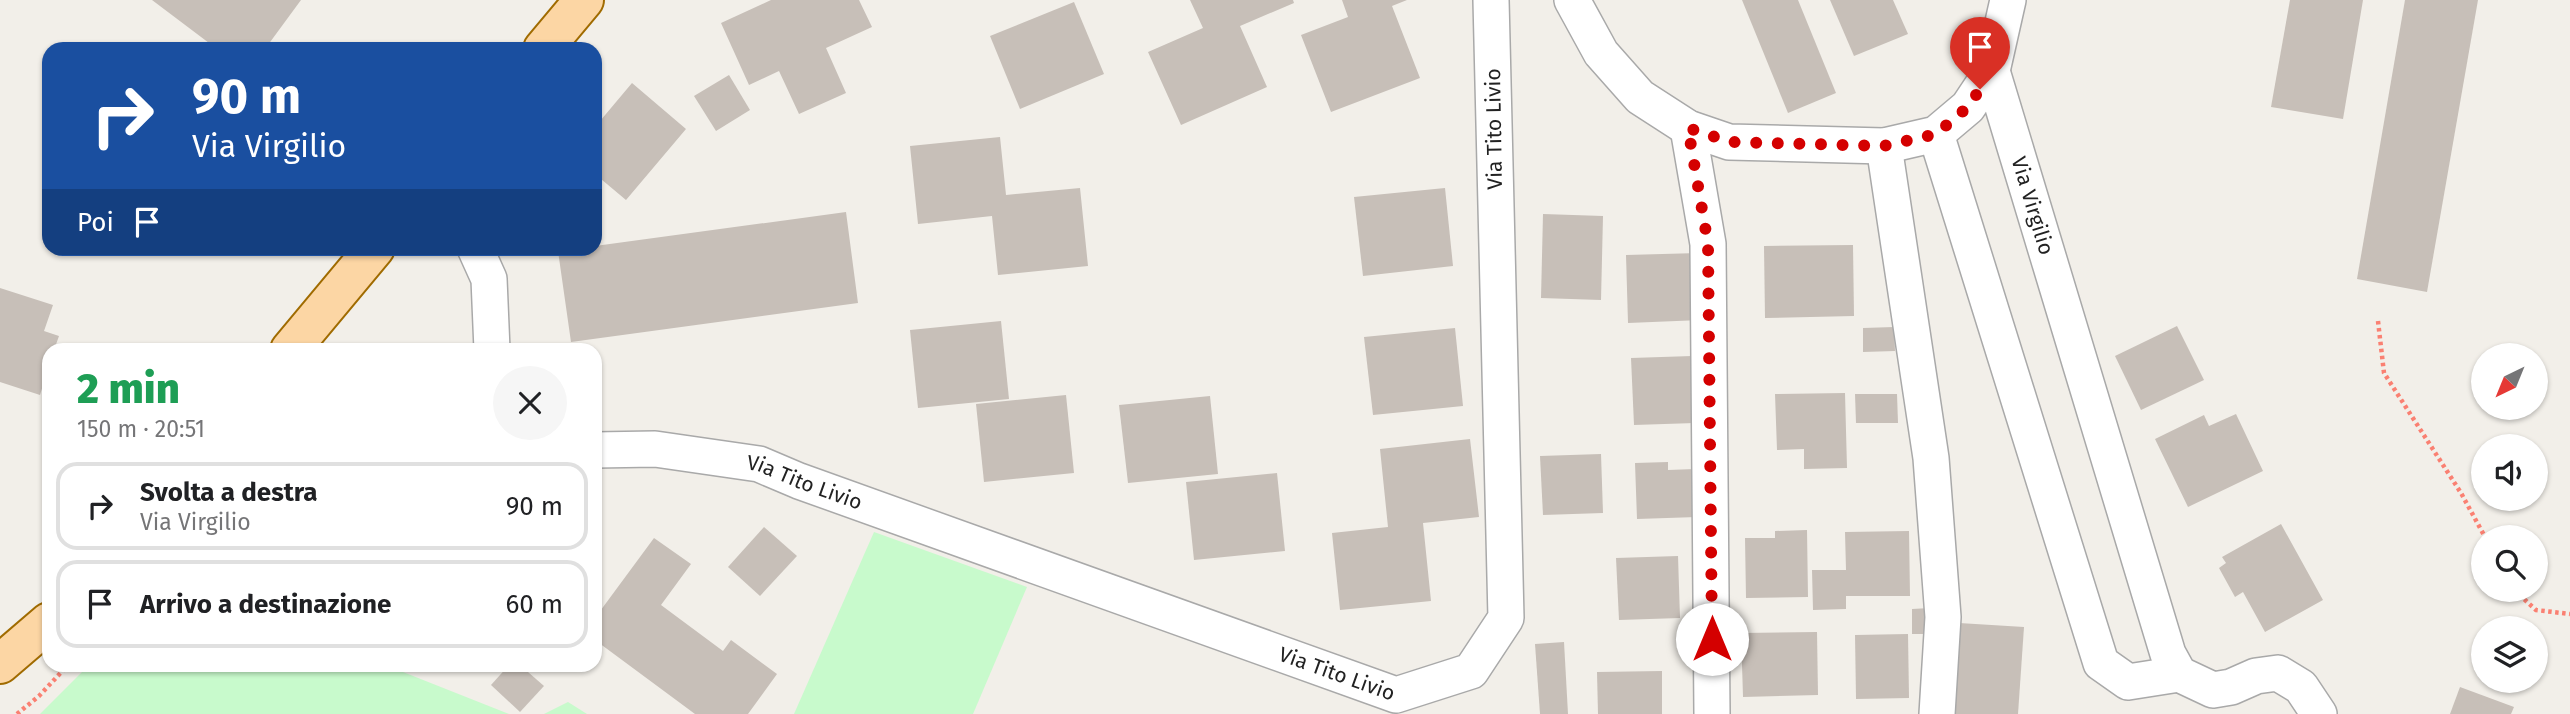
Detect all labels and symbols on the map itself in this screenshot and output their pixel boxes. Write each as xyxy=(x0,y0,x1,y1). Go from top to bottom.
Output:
pin xyxy=(1950,17,2010,89)
street label: Via Tito Livio xyxy=(1480,68,1508,190)
street label: Via Virgilio xyxy=(2006,154,2060,258)
north arrow xyxy=(2471,343,2548,420)
street label: Via Tito Livio xyxy=(745,449,866,516)
position arrow xyxy=(1675,602,1749,676)
street label: Via Tito Livio xyxy=(1275,641,1399,707)

